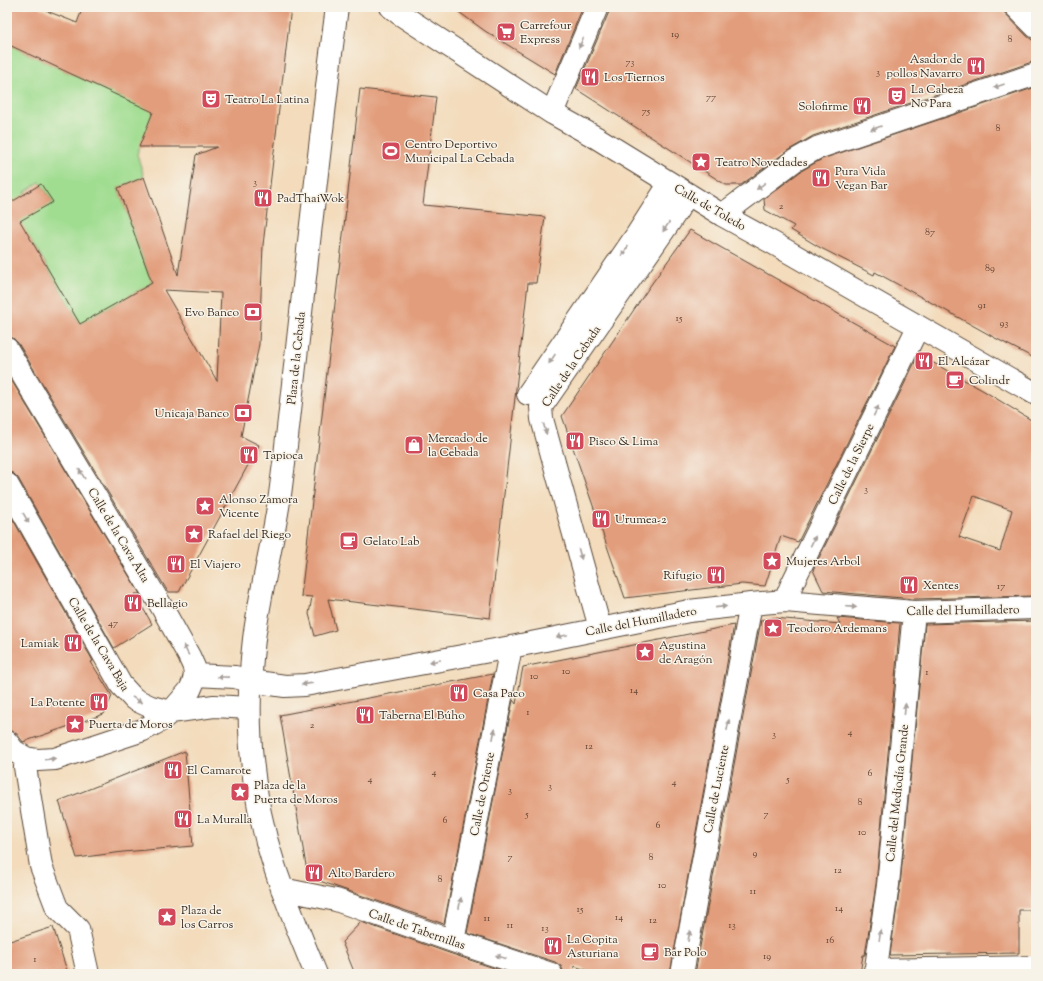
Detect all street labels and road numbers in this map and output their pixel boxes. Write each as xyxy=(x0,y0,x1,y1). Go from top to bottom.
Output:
street label: Calle de Toledo xyxy=(670,180,749,236)
street label: Plaza de la Cebada xyxy=(283,310,311,406)
street label: Calle de la Cebada xyxy=(538,322,606,411)
street label: Calle de la Sierpe xyxy=(824,420,880,508)
street label: Calle de la Cava Alta xyxy=(83,485,154,587)
street label: Calle de la Cava Baja xyxy=(63,594,134,695)
street label: Calle del Humilladero xyxy=(906,601,1020,621)
street label: Calle del Humilladero xyxy=(584,602,699,642)
street label: Calle del Mediodía Grande xyxy=(882,723,914,863)
street label: Calle de Luciente xyxy=(700,743,734,835)
street label: Calle de Oriente xyxy=(466,750,500,838)
street label: Calle de Tabernillas xyxy=(366,905,468,955)

